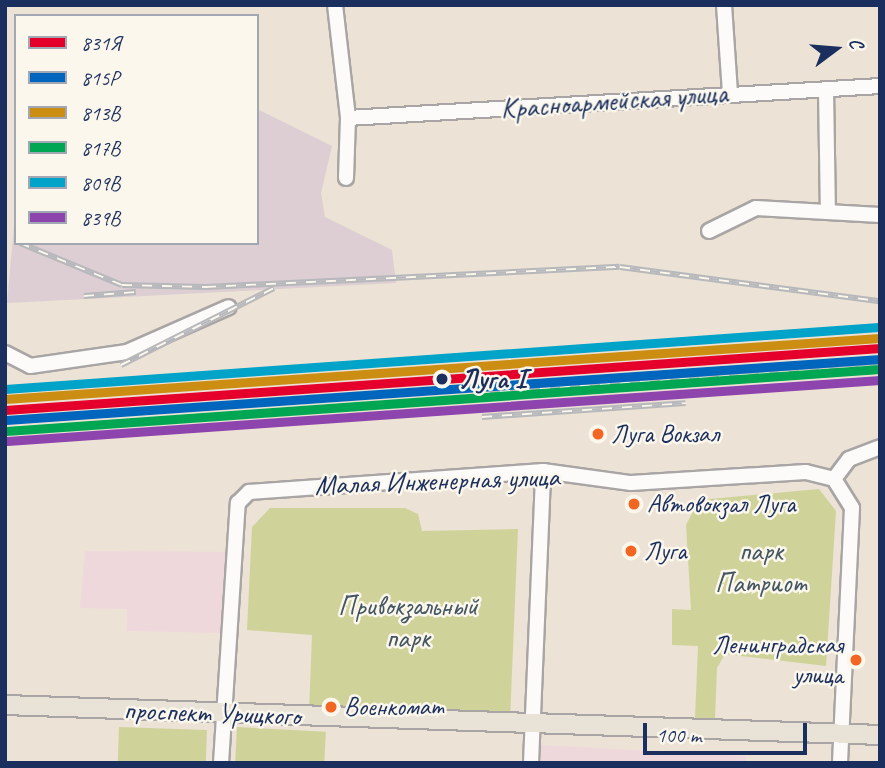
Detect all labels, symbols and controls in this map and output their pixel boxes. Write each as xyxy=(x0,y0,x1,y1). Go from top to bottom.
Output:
legend xyxy=(14,14,259,245)
north arrow xyxy=(801,14,871,84)
text: 831Я xyxy=(81,30,121,56)
text: С xyxy=(843,35,869,51)
text: 815Р xyxy=(81,65,119,91)
street label: Красноармейская улица xyxy=(499,76,729,126)
text: 813В xyxy=(81,100,120,126)
text: 817В xyxy=(81,135,120,161)
text: 809В xyxy=(81,170,120,196)
text: 839В xyxy=(81,205,120,231)
place label: Луга I xyxy=(459,362,526,396)
marker: Луга I xyxy=(431,368,453,390)
place label: Луга Вокзал xyxy=(611,418,718,450)
marker: Луга Вокзал xyxy=(591,427,605,441)
street label: Малая Инженерная улица xyxy=(312,460,562,502)
place label: Автовокзал Луга xyxy=(647,488,795,520)
marker: Автовокзал Луга xyxy=(627,497,641,511)
park label: парк Патриот xyxy=(715,534,807,600)
place label: Луга xyxy=(644,535,686,567)
marker: Луга xyxy=(624,544,638,558)
park label: Привокзальный парк xyxy=(338,589,478,655)
place label: Ленинградская улица xyxy=(712,629,843,690)
marker: Ленинградская улица xyxy=(849,653,863,667)
place label: Военкомат xyxy=(344,691,443,723)
street label: проспект Урицкого xyxy=(123,693,301,733)
marker: Военкомат xyxy=(324,700,338,714)
scale bar xyxy=(647,708,812,752)
text: 100 m xyxy=(656,722,701,748)

